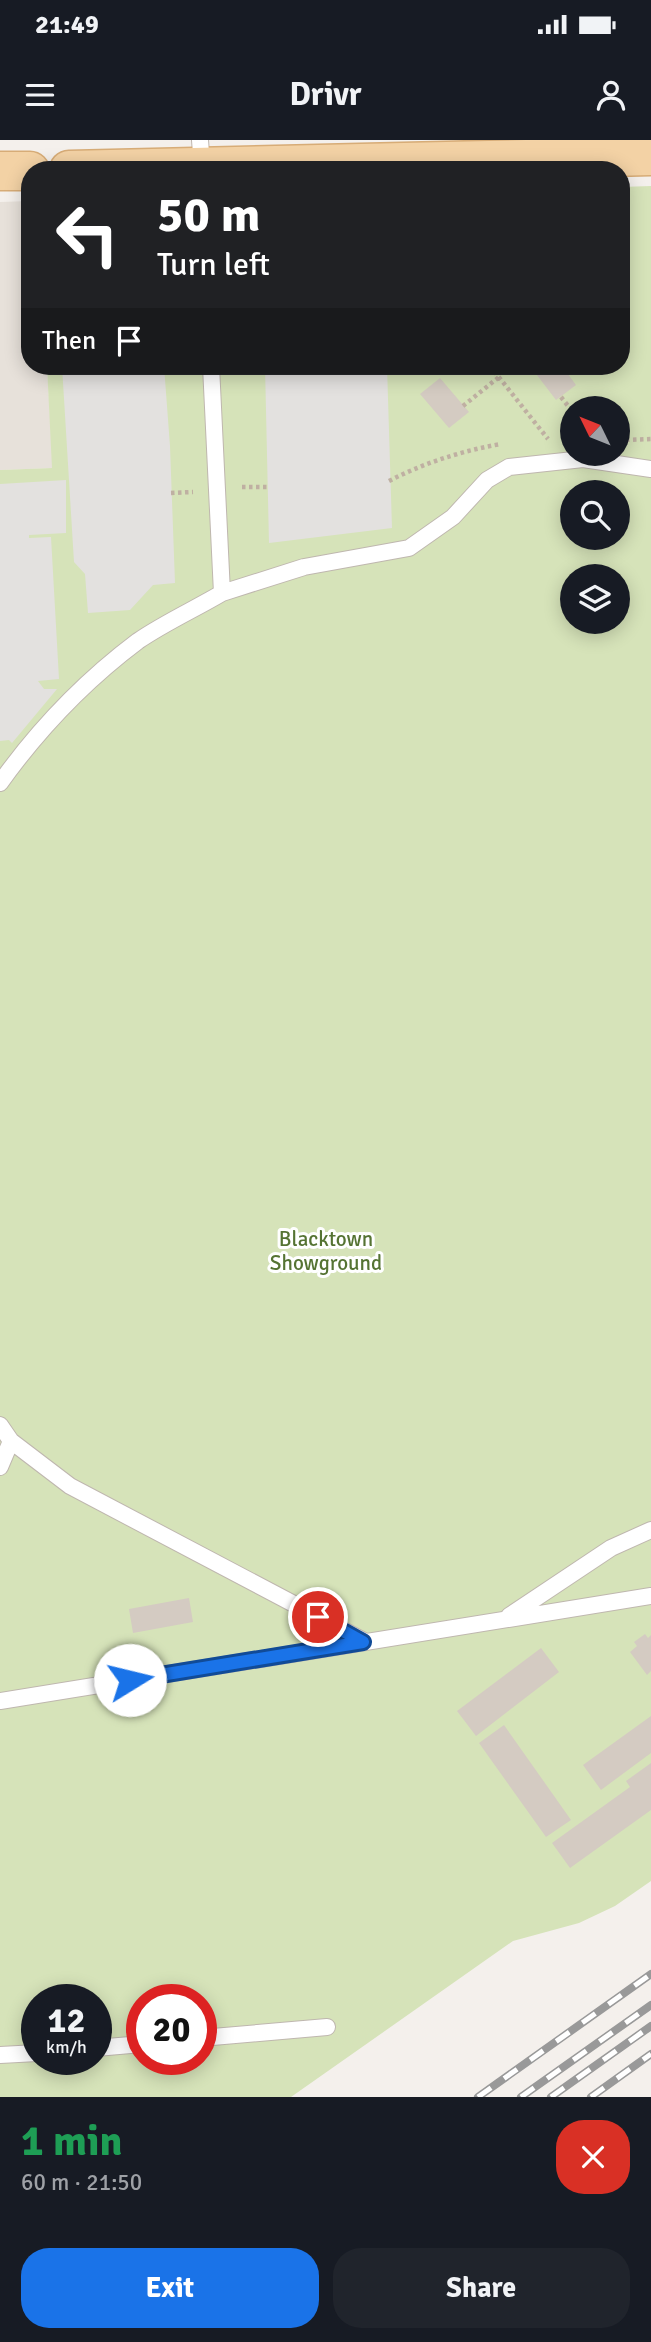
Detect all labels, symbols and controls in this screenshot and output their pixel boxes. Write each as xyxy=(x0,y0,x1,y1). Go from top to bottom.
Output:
text: 21:49 xyxy=(35,9,99,41)
text: Drivr xyxy=(289,75,362,114)
icon: menu xyxy=(21,76,59,114)
icon: person xyxy=(592,76,630,114)
text: 50 m xyxy=(157,185,260,245)
icon: left xyxy=(42,189,133,280)
text: Turn left xyxy=(157,245,270,284)
icon: arrive xyxy=(110,322,148,360)
text: Then xyxy=(42,325,96,357)
north arrow xyxy=(560,396,630,466)
map controls xyxy=(560,396,630,634)
button: search xyxy=(560,480,630,550)
button: layers xyxy=(560,564,630,634)
park label: Blacktown Showground xyxy=(270,1226,382,1276)
pin xyxy=(288,1587,348,1647)
icon: arrive xyxy=(299,1598,337,1636)
position arrow xyxy=(93,1643,167,1717)
speed limit sign: 20 xyxy=(126,1984,217,2075)
text: 12 xyxy=(48,1999,85,2042)
text: km/h xyxy=(46,2036,87,2058)
text: 1 min xyxy=(21,2116,122,2167)
button: close xyxy=(556,2120,630,2194)
text: 60 m · 21:50 xyxy=(21,2168,142,2197)
button: Exit xyxy=(21,2248,319,2328)
button: Share xyxy=(333,2248,630,2328)

